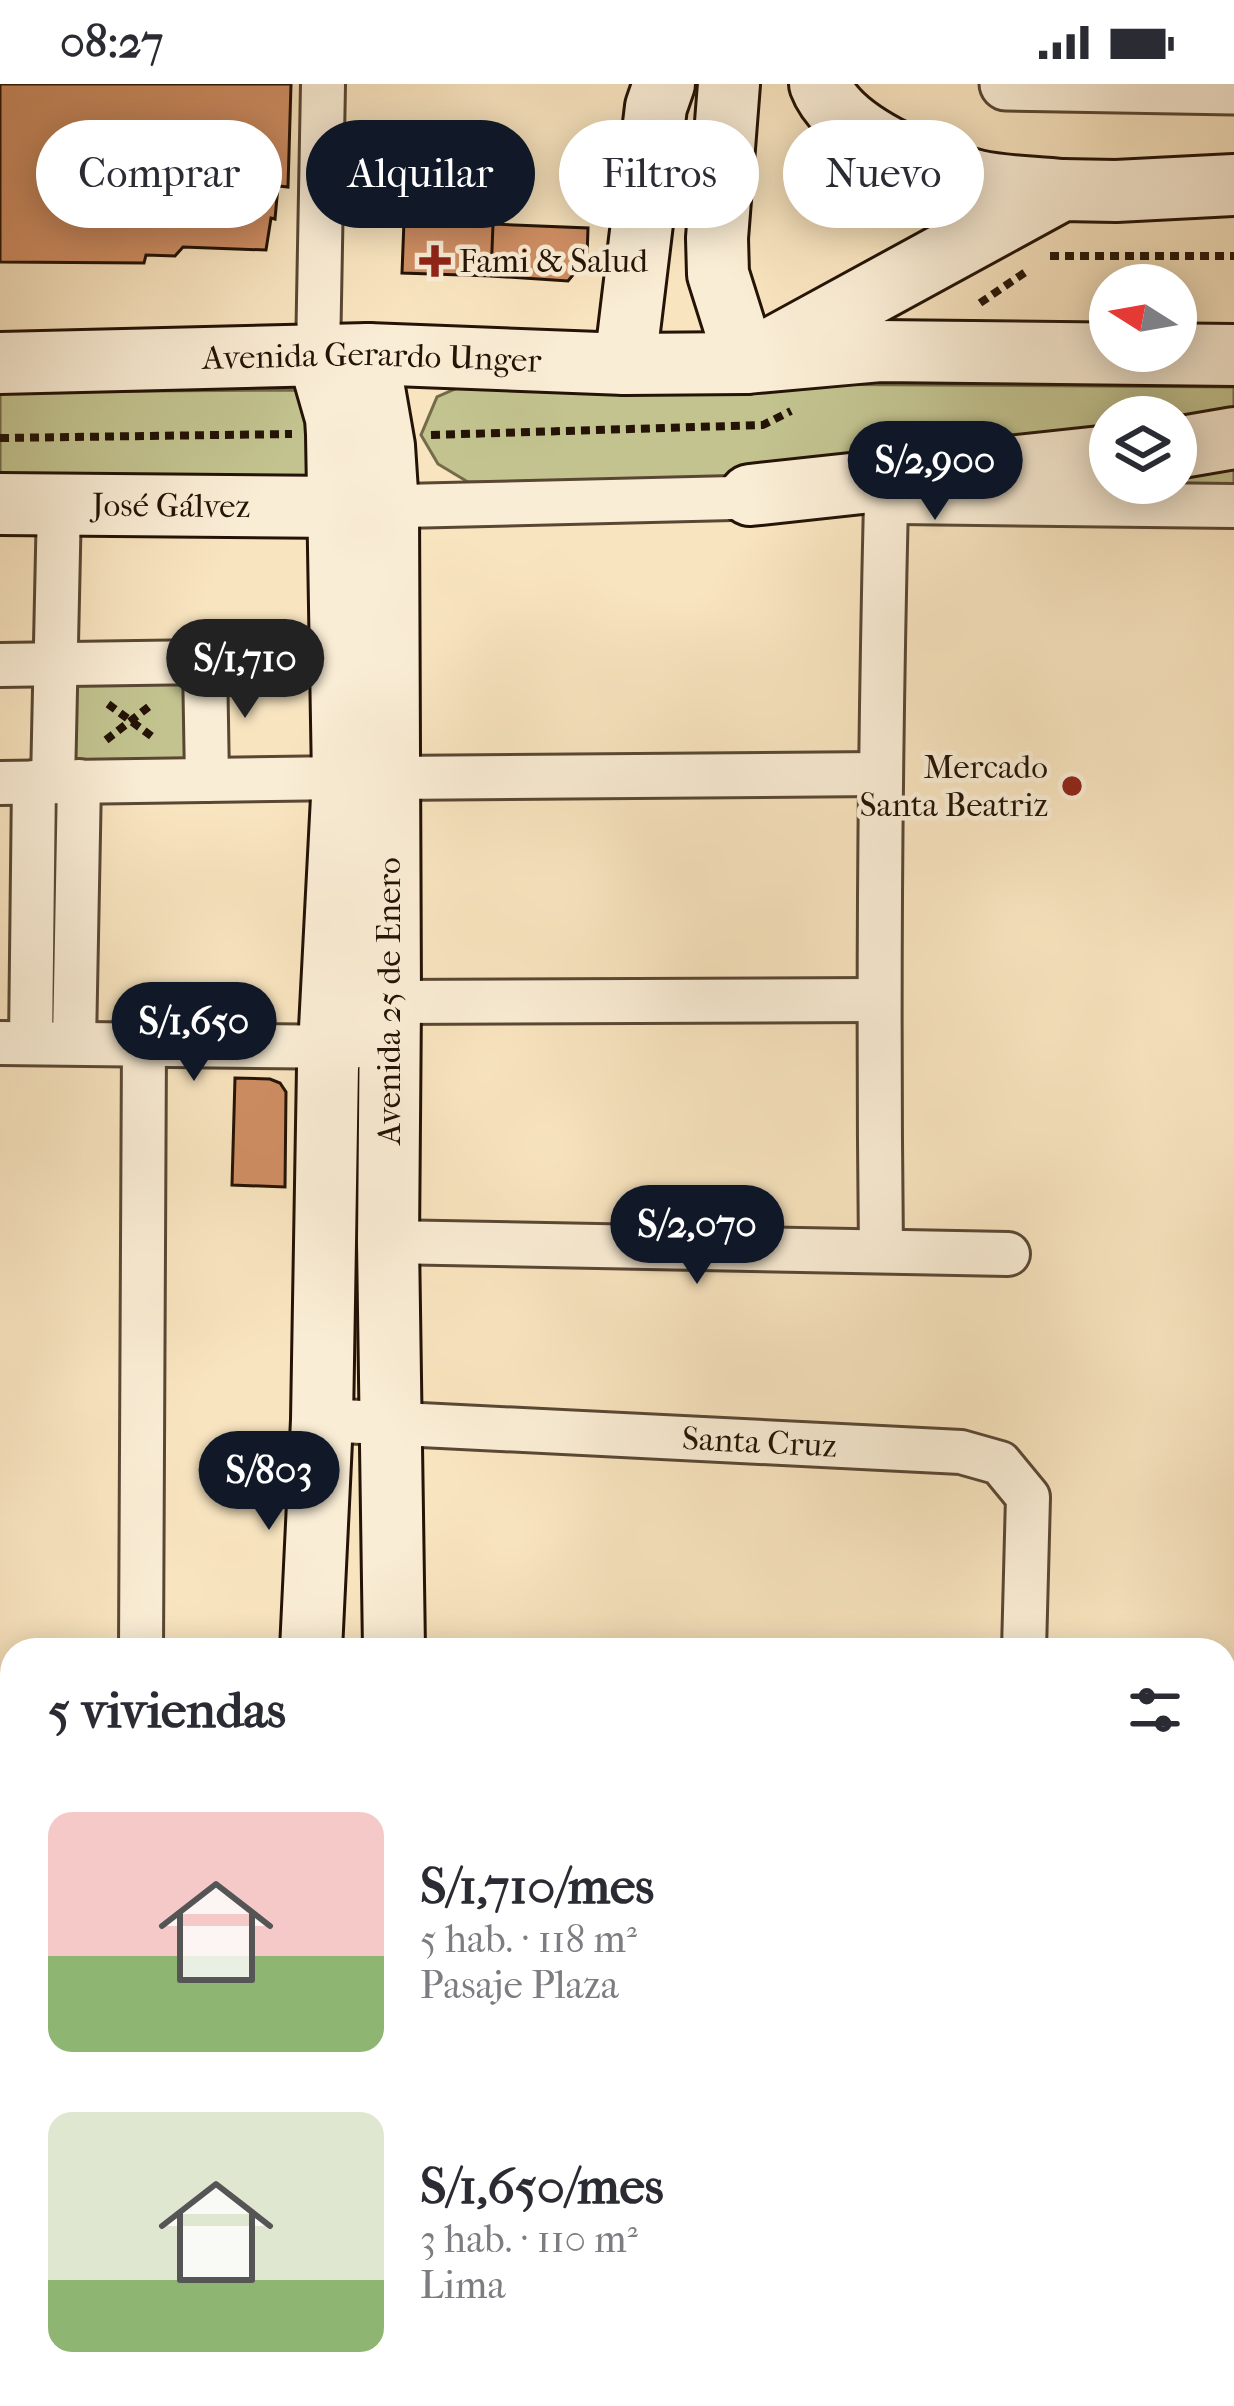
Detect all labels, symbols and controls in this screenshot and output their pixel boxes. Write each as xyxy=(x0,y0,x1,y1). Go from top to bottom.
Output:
text: 08:27 xyxy=(60,16,163,69)
chip: Comprar xyxy=(36,120,282,228)
chip: Alquilar xyxy=(306,120,535,228)
chip: Filtros xyxy=(559,120,759,228)
chip: Nuevo xyxy=(783,120,984,228)
place label: Fami & Salud xyxy=(459,242,649,281)
marker: Fami & Salud xyxy=(422,248,448,274)
north arrow xyxy=(1089,264,1197,372)
map controls xyxy=(1089,264,1197,504)
street label: Avenida Gerardo Unger xyxy=(200,334,542,380)
button: layers xyxy=(1089,396,1197,504)
pin: S/2,900 xyxy=(824,421,1046,523)
text: S/2,900 xyxy=(875,437,995,483)
street label: José Gálvez xyxy=(89,485,250,526)
pin: S/1,710 xyxy=(134,619,356,721)
text: S/1,710 xyxy=(193,635,297,681)
place label: Mercado Santa Beatriz xyxy=(859,748,1048,825)
marker: Mercado Santa Beatriz xyxy=(1059,773,1085,799)
street label: Avenida 25 de Enero xyxy=(370,857,409,1147)
pin: S/1,650 xyxy=(83,982,305,1084)
text: S/1,650 xyxy=(139,998,249,1044)
pin: S/2,070 xyxy=(586,1185,808,1287)
text: S/2,070 xyxy=(637,1201,757,1247)
street label: Santa Cruz xyxy=(681,1419,838,1465)
pin: S/803 xyxy=(185,1431,353,1533)
text: S/803 xyxy=(226,1447,312,1493)
icon: filters xyxy=(1122,1677,1188,1743)
text: 5 viviendas xyxy=(48,1680,286,1740)
text: S/1,710/mes xyxy=(420,1856,654,1916)
icon: home xyxy=(144,1860,288,2004)
text: 5 hab. · 118 m² xyxy=(420,1916,637,1962)
text: Pasaje Plaza xyxy=(420,1962,619,2008)
text: S/1,650/mes xyxy=(420,2156,664,2216)
icon: home xyxy=(144,2160,288,2304)
text: 3 hab. · 110 m² xyxy=(420,2216,638,2262)
text: Lima xyxy=(420,2262,505,2308)

